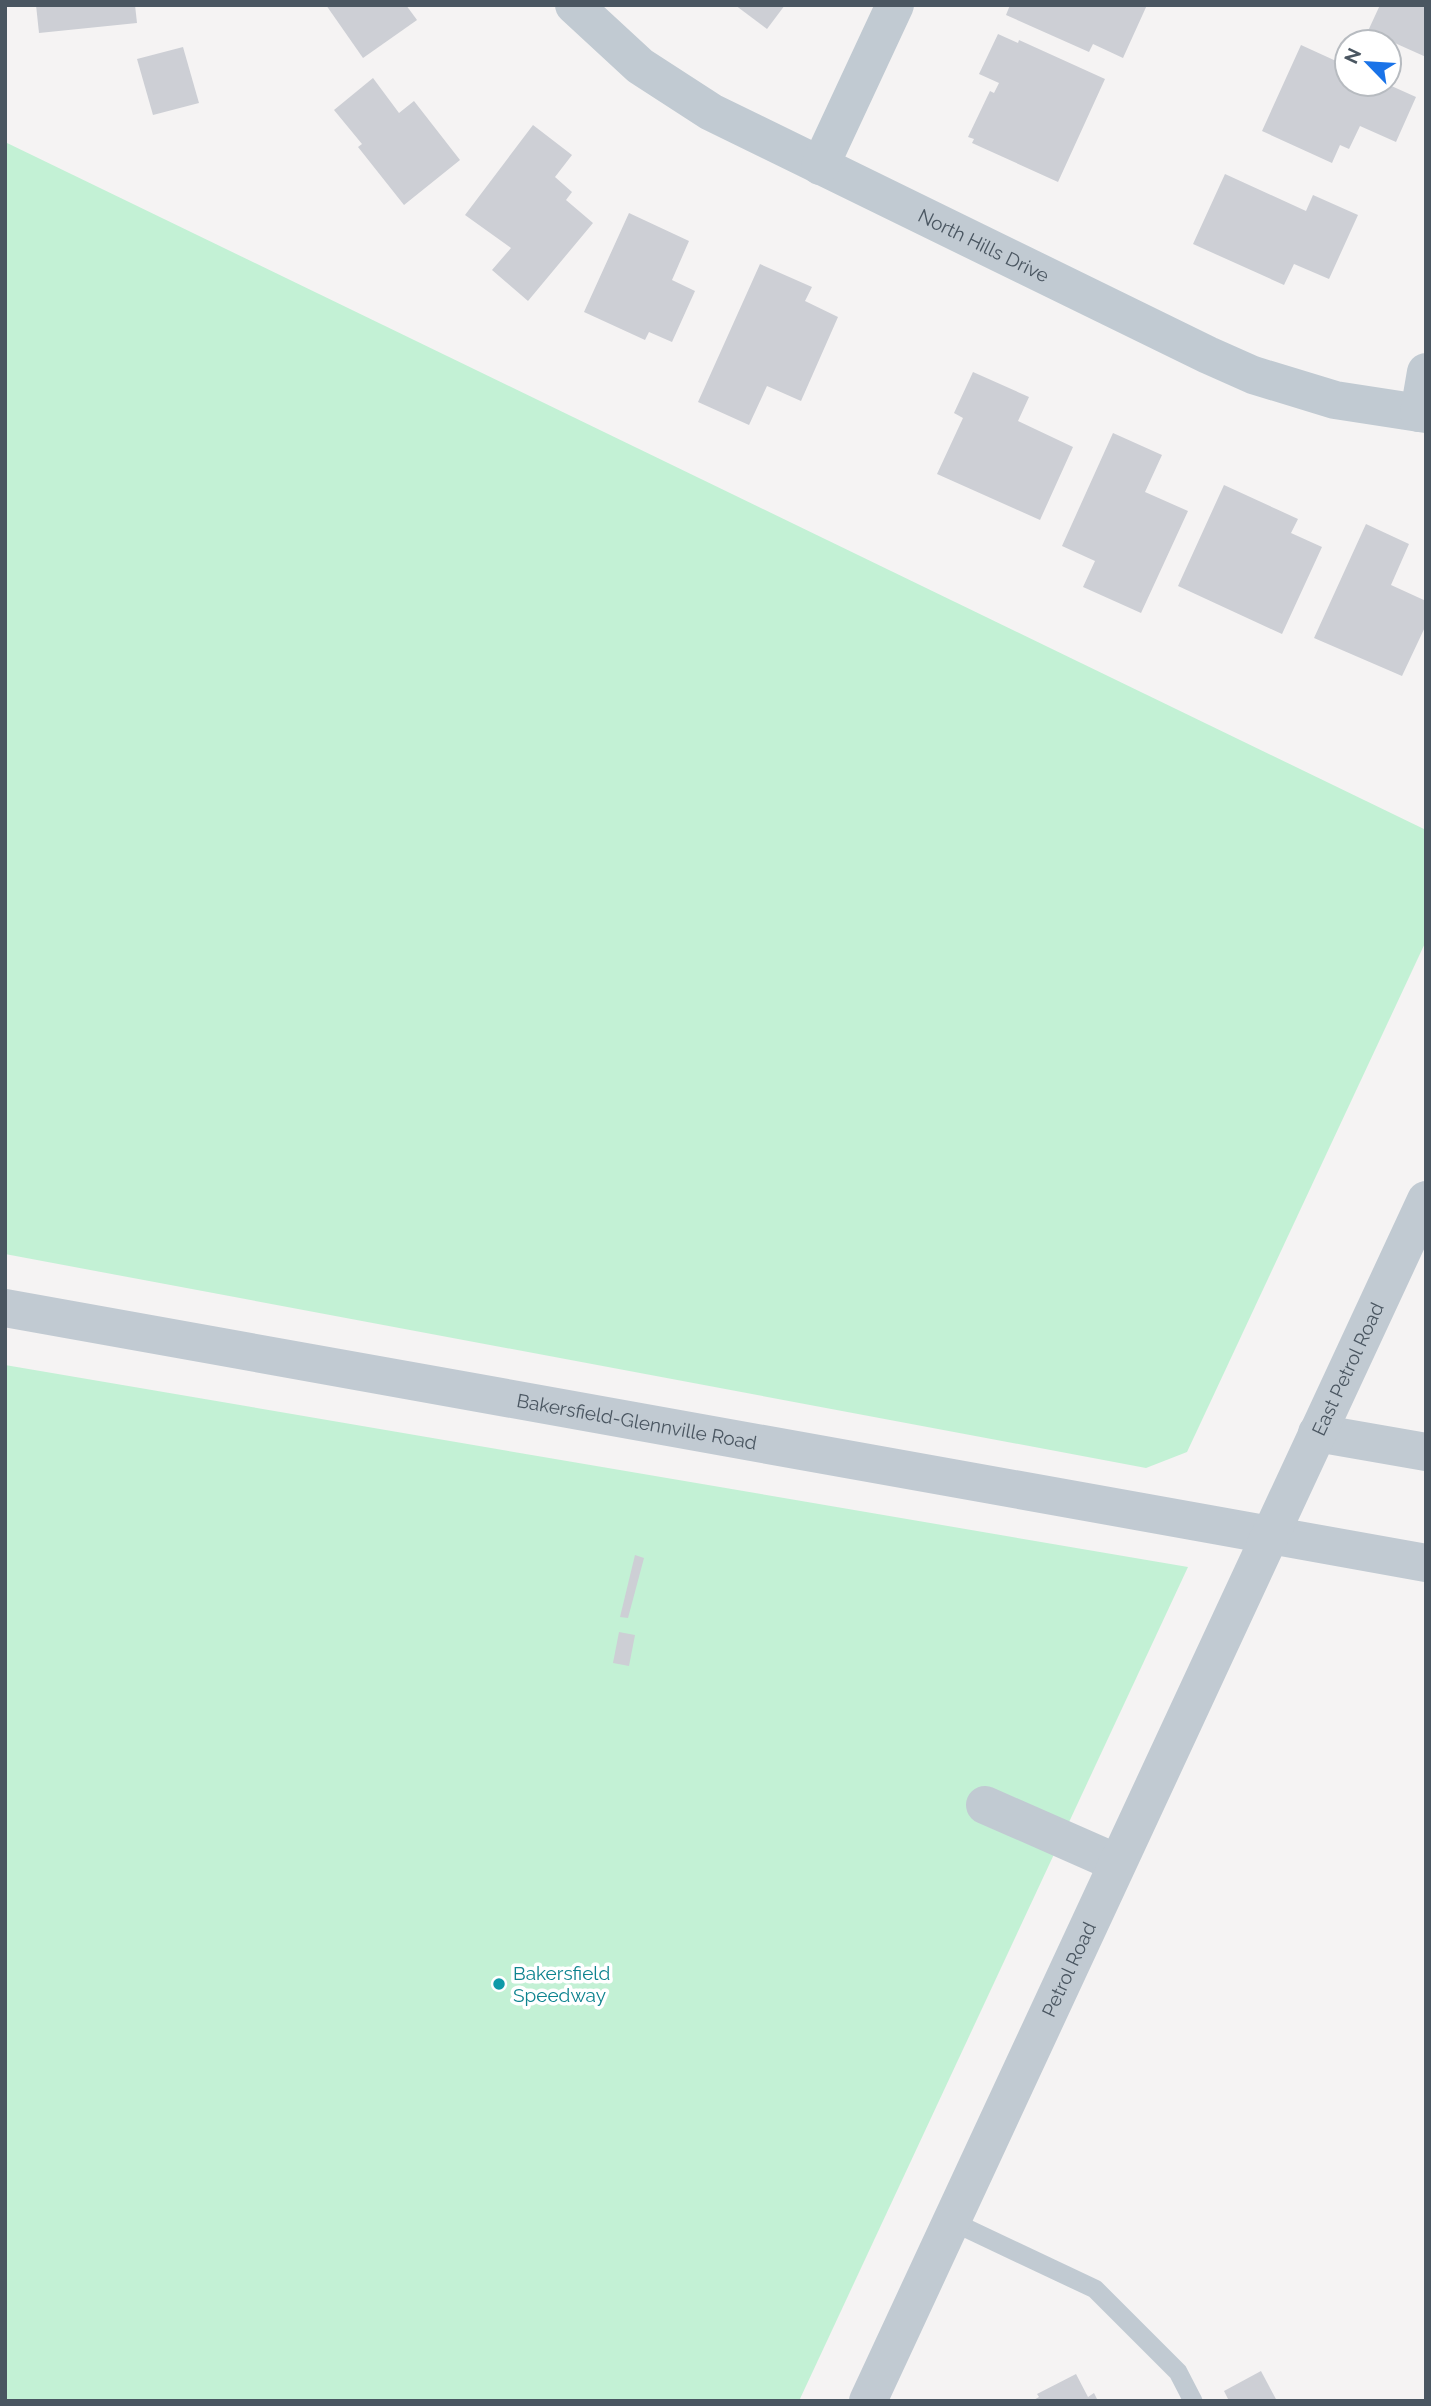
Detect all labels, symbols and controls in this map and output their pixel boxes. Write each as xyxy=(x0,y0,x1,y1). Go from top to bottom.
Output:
north arrow xyxy=(1333,28,1403,98)
text: N xyxy=(1340,45,1366,67)
street label: North Hills Drive xyxy=(915,204,1053,287)
street label: East Petrol Road xyxy=(1307,1299,1388,1439)
street label: Bakersfield-Glennville Road xyxy=(515,1389,759,1454)
street label: Petrol Road xyxy=(1037,1919,1100,2020)
place label: Bakersfield Speedway xyxy=(513,1962,610,2006)
marker: Bakersfield Speedway xyxy=(491,1976,507,1992)

